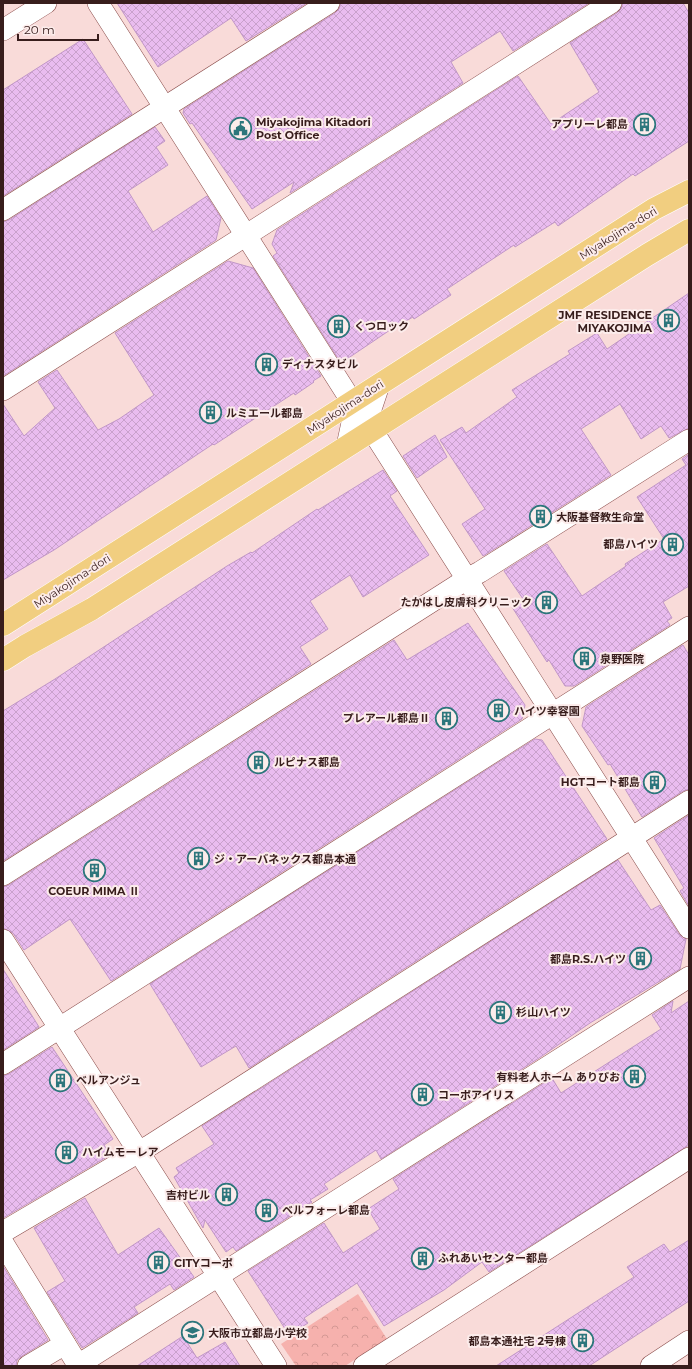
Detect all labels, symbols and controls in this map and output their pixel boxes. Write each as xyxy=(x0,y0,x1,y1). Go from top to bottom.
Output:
scale bar xyxy=(18,16,98,42)
text: 20 m xyxy=(24,22,55,37)
building icon: アプリーレ都島 xyxy=(631,111,657,137)
public building icon: Miyakojima Kitadori Post Office xyxy=(228,115,254,141)
place label: Miyakojima Kitadori Post Office xyxy=(256,115,371,142)
place label: アプリーレ都島 xyxy=(551,117,628,131)
street label: Miyakojima-dori xyxy=(577,203,659,263)
place label: JMF RESIDENCE MIYAKOJIMA xyxy=(558,308,653,335)
building icon: JMF RESIDENCE MIYAKOJIMA xyxy=(655,308,681,334)
building icon: くつロック xyxy=(325,313,351,339)
place label: くつロック xyxy=(354,319,409,333)
building icon: ディナスタビル xyxy=(253,351,279,377)
place label: ディナスタビル xyxy=(282,357,358,371)
street label: Miyakojima-dori xyxy=(304,377,386,437)
building icon: ルミエール都島 xyxy=(197,400,223,426)
place label: ルミエール都島 xyxy=(226,406,303,420)
building icon: 大阪基督教生命堂 xyxy=(528,504,554,530)
place label: 大阪基督教生命堂 xyxy=(556,510,644,524)
building icon: 都島ハイツ xyxy=(660,531,686,557)
place label: 都島ハイツ xyxy=(603,537,658,551)
street label: Miyakojima-dori xyxy=(31,551,113,611)
building icon: たかはし皮膚科クリニック xyxy=(534,589,560,615)
place label: たかはし皮膚科クリニック xyxy=(400,595,532,609)
building icon: 泉野医院 xyxy=(572,646,598,672)
place label: 泉野医院 xyxy=(600,652,644,666)
building icon: ハイツ幸容園 xyxy=(485,698,511,724)
place label: ハイツ幸容園 xyxy=(514,704,580,718)
building icon: プレアール都島Ⅱ xyxy=(433,705,459,731)
place label: プレアール都島Ⅱ xyxy=(343,711,430,725)
building icon: ルピナス都島 xyxy=(245,749,271,775)
place label: ルピナス都島 xyxy=(274,755,340,769)
building icon: HGTコート都島 xyxy=(642,769,668,795)
place label: HGTコート都島 xyxy=(561,775,640,789)
building icon: ジ・アーバネックス都島本通 xyxy=(186,846,212,872)
place label: ジ・アーバネックス都島本通 xyxy=(214,852,356,866)
building icon: COEUR MIMA Ⅱ xyxy=(81,858,107,884)
place label: COEUR MIMA Ⅱ xyxy=(48,884,140,898)
building icon: 都島R.S.ハイツ xyxy=(628,946,654,972)
place label: 都島R.S.ハイツ xyxy=(550,952,626,966)
building icon: 杉山ハイツ xyxy=(487,999,513,1025)
place label: 杉山ハイツ xyxy=(516,1005,571,1019)
building icon: 有料老人ホーム ありびお xyxy=(622,1064,648,1090)
building icon: ベルアンジュ xyxy=(47,1067,73,1093)
place label: 有料老人ホーム ありびお xyxy=(496,1070,620,1084)
place label: ベルアンジュ xyxy=(76,1073,141,1087)
building icon: コーポアイリス xyxy=(409,1082,435,1108)
place label: コーポアイリス xyxy=(438,1088,514,1102)
building icon: ハイムモーレア xyxy=(54,1139,80,1165)
place label: ハイムモーレア xyxy=(82,1145,159,1159)
building icon: 吉村ビル xyxy=(213,1182,239,1208)
place label: 吉村ビル xyxy=(166,1188,210,1202)
building icon: ベルフォーレ都島 xyxy=(253,1197,279,1223)
place label: ベルフォーレ都島 xyxy=(282,1203,370,1217)
building icon: ふれあいセンター都島 xyxy=(410,1245,436,1271)
building icon: CITYコーポ xyxy=(145,1250,171,1276)
place label: ふれあいセンター都島 xyxy=(438,1251,548,1265)
place label: CITYコーポ xyxy=(174,1256,233,1270)
school or university icon: 大阪市立都島小学校 xyxy=(179,1320,205,1346)
place label: 大阪市立都島小学校 xyxy=(208,1326,307,1340)
building icon: 都島本通社宅 2号棟 xyxy=(569,1328,595,1354)
place label: 都島本通社宅 2号棟 xyxy=(468,1334,566,1348)

